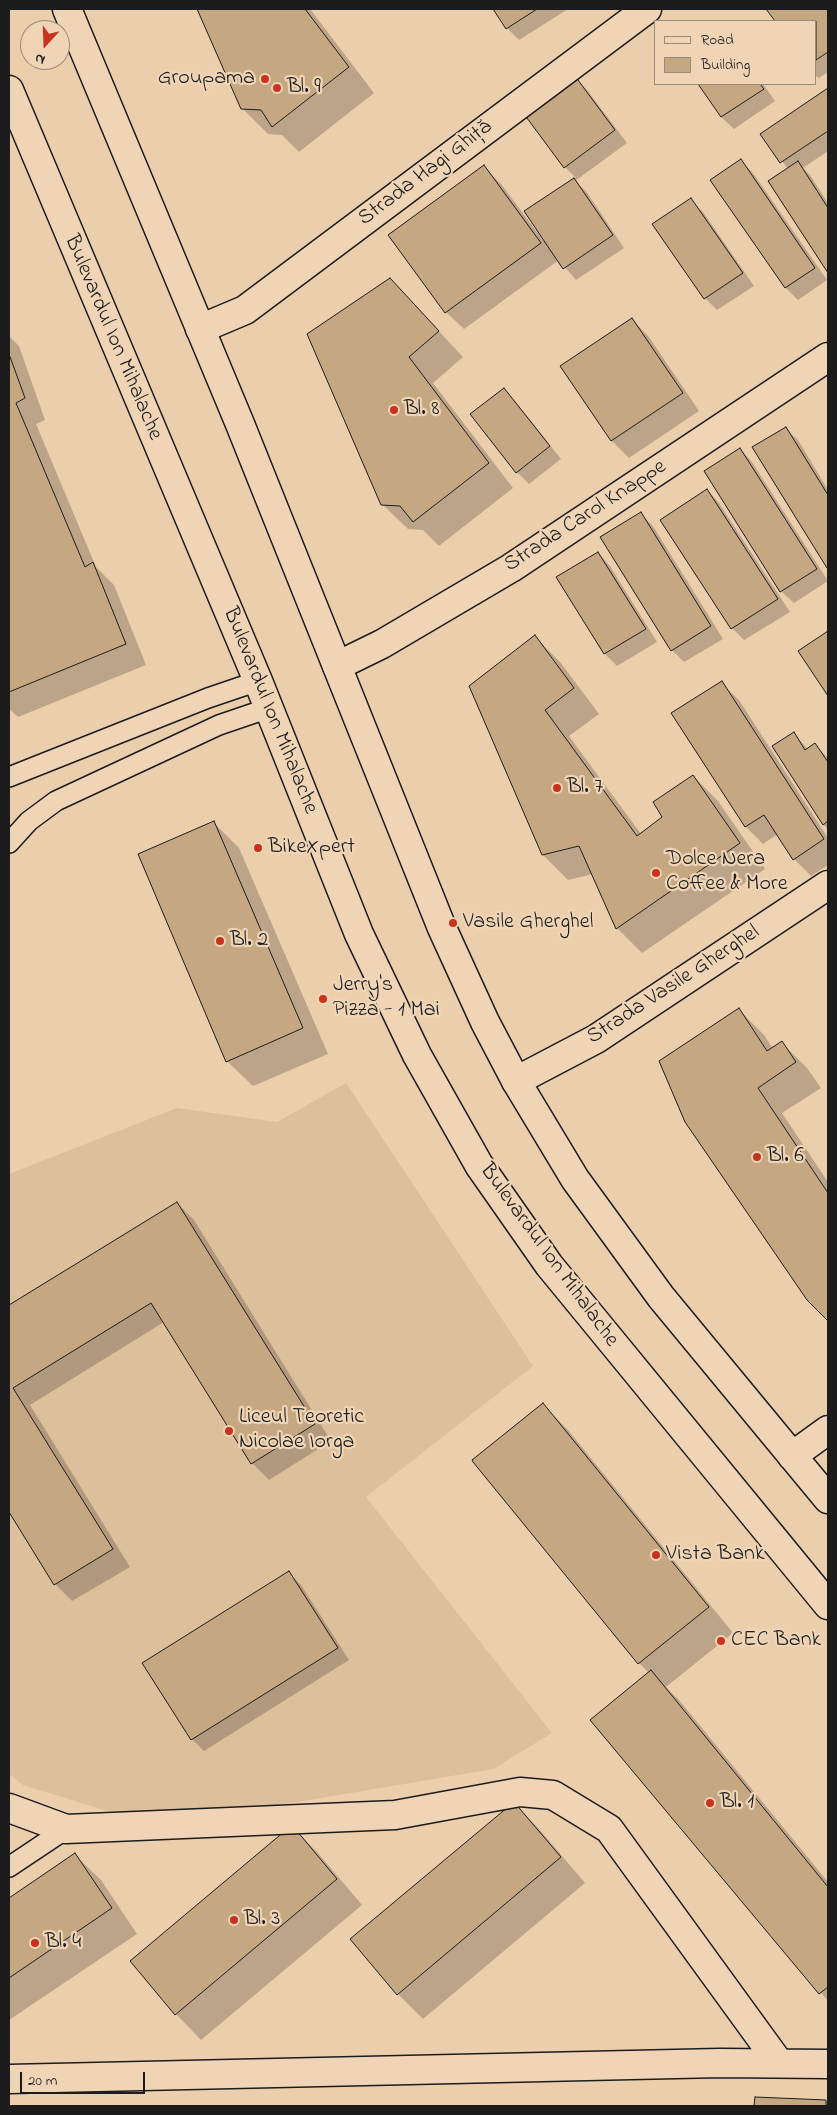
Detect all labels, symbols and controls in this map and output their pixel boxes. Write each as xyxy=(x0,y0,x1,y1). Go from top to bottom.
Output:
north arrow xyxy=(20,20,70,70)
legend xyxy=(654,20,817,85)
text: Road xyxy=(701,29,734,51)
text: N xyxy=(32,47,48,70)
text: Building xyxy=(701,54,750,76)
place label: Groupama xyxy=(158,66,255,92)
marker: Groupama xyxy=(259,73,271,85)
place label: Bl. 9 xyxy=(287,75,321,101)
marker: Bl. 9 xyxy=(271,82,283,94)
street label: Strada Hagi Ghiță xyxy=(354,115,498,233)
street label: Bulevardul Ion Mihalache xyxy=(57,231,167,445)
place label: Bl. 8 xyxy=(404,397,439,423)
marker: Bl. 8 xyxy=(388,404,400,416)
street label: Strada Carol Knappe xyxy=(500,455,672,579)
street label: Bulevardul Ion Mihalache xyxy=(215,604,323,818)
place label: Bl. 7 xyxy=(567,775,603,801)
marker: Bl. 7 xyxy=(551,782,563,794)
place label: BikeXpert xyxy=(268,835,355,861)
marker: BikeXpert xyxy=(252,842,264,854)
place label: Dolce Nera Coffee & More xyxy=(666,847,788,898)
marker: Dolce Nera Coffee & More xyxy=(650,867,662,879)
place label: Vasile Gherghel xyxy=(463,910,593,936)
marker: Vasile Gherghel xyxy=(447,917,459,929)
street label: Strada Vasile Gherghel xyxy=(583,920,765,1052)
place label: Bl. 2 xyxy=(230,928,268,954)
marker: Bl. 2 xyxy=(214,935,226,947)
place label: Jerry's Pizza - 1 Mai xyxy=(333,973,440,1024)
marker: Jerry's Pizza - 1 Mai xyxy=(317,993,329,1005)
place label: Bl. 6 xyxy=(767,1144,804,1170)
marker: Bl. 6 xyxy=(751,1151,763,1163)
street label: Bulevardul Ion Mihalache xyxy=(473,1159,623,1353)
place label: Liceul Teoretic Nicolae Iorga xyxy=(239,1405,364,1456)
marker: Liceul Teoretic Nicolae Iorga xyxy=(223,1425,235,1437)
place label: Vista Bank xyxy=(666,1542,765,1568)
marker: Vista Bank xyxy=(650,1549,662,1561)
place label: CEC Bank xyxy=(731,1628,821,1654)
marker: CEC Bank xyxy=(715,1635,727,1647)
place label: Bl. 1 xyxy=(720,1790,754,1816)
marker: Bl. 1 xyxy=(704,1797,716,1809)
place label: Bl. 3 xyxy=(244,1907,280,1933)
marker: Bl. 3 xyxy=(228,1914,240,1926)
place label: Bl. 4 xyxy=(45,1930,81,1956)
marker: Bl. 4 xyxy=(29,1937,41,1949)
scale bar xyxy=(22,2062,148,2094)
text: 20 m xyxy=(28,2070,57,2092)

